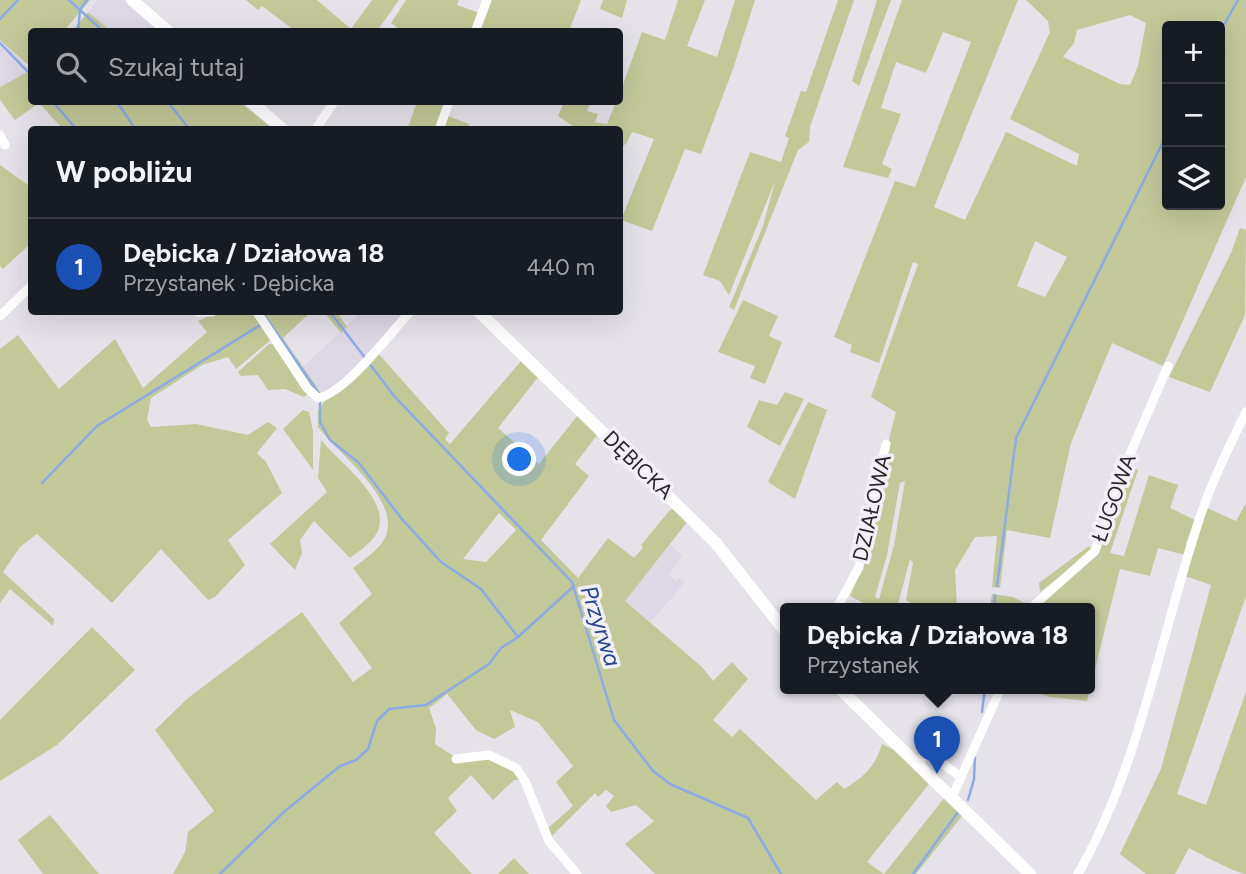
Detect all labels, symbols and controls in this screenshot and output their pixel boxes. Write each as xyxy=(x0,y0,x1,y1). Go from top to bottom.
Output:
map controls xyxy=(1162,21,1225,210)
button: + xyxy=(1162,21,1225,84)
search box xyxy=(28,28,623,105)
icon: search xyxy=(52,48,90,86)
text: Szukaj tutaj xyxy=(108,51,245,83)
button: − xyxy=(1162,84,1225,147)
button: layers xyxy=(1162,147,1225,210)
text: W pobliżu xyxy=(56,153,193,190)
text: Dębicka / Działowa 18 xyxy=(123,237,384,269)
text: 1 xyxy=(74,253,84,281)
text: 440 m xyxy=(526,253,595,281)
text: Przystanek · Dębicka xyxy=(123,269,335,297)
street label: DĘBICKA xyxy=(598,425,679,504)
your location xyxy=(502,442,536,476)
street label: ŁUGOWA xyxy=(1086,451,1141,545)
street label: DZIAŁOWA xyxy=(847,452,896,564)
water label: Przyrwa xyxy=(575,582,627,670)
popup xyxy=(780,603,1095,694)
text: Dębicka / Działowa 18 xyxy=(807,619,1068,651)
text: Przystanek xyxy=(807,651,919,679)
pin: 1 xyxy=(914,716,960,774)

